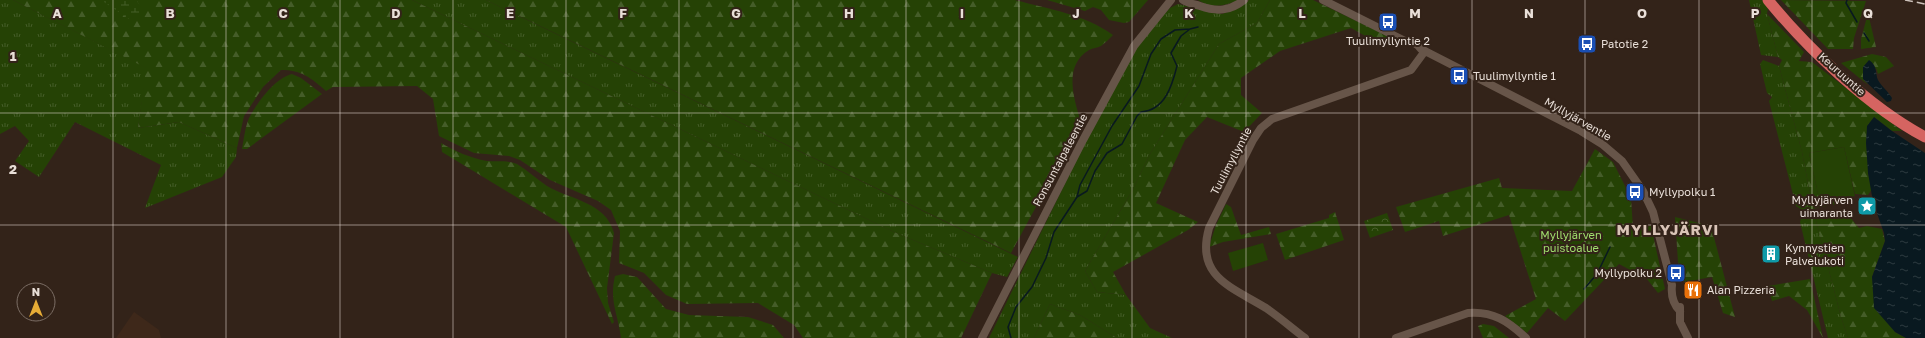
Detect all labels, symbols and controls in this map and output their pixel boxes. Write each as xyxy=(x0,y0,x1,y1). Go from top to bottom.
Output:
text: A xyxy=(52,5,62,21)
text: B xyxy=(165,5,175,21)
text: C xyxy=(278,5,288,21)
text: D xyxy=(391,5,401,21)
text: E xyxy=(506,5,514,21)
text: F xyxy=(619,5,627,21)
text: G xyxy=(731,5,741,21)
text: H xyxy=(844,5,854,21)
text: I xyxy=(960,5,964,21)
text: J xyxy=(1072,5,1080,21)
text: K xyxy=(1184,5,1194,21)
text: L xyxy=(1298,5,1306,21)
text: M xyxy=(1409,5,1421,21)
text: N xyxy=(1524,5,1534,21)
text: O xyxy=(1637,5,1647,21)
text: P xyxy=(1751,5,1760,21)
text: Q xyxy=(1863,5,1873,21)
bus stop icon: Tuulimyllyntie 2 xyxy=(1377,11,1399,33)
bus stop icon: Patotie 2 xyxy=(1576,33,1598,55)
place label: Tuulimyllyntie 2 xyxy=(1346,34,1430,47)
place label: Patotie 2 xyxy=(1601,37,1648,50)
text: 1 xyxy=(10,48,17,64)
street label: Keuruuntie xyxy=(1816,49,1868,98)
bus stop icon: Tuulimyllyntie 1 xyxy=(1448,65,1470,87)
place label: Tuulimyllyntie 1 xyxy=(1473,69,1556,82)
street label: Myllyjärventie xyxy=(1542,94,1614,143)
street label: Ronsuntaipaleentie xyxy=(1030,111,1089,208)
street label: Tuulimyllyntie xyxy=(1207,125,1254,197)
text: 2 xyxy=(9,161,17,177)
bus stop icon: Myllypolku 1 xyxy=(1624,181,1646,203)
place label: Myllypolku 1 xyxy=(1649,185,1715,198)
place label: Myllyjärven uimaranta xyxy=(1792,193,1853,219)
place icon: Myllyjärven uimaranta xyxy=(1856,195,1878,217)
district label: MYLLYJÄRVI xyxy=(1617,220,1719,238)
park label: Myllyjärven puistoalue xyxy=(1540,228,1602,254)
place label: Kynnystien Palvelukoti xyxy=(1785,241,1844,267)
building icon: Kynnystien Palvelukoti xyxy=(1760,243,1782,265)
bus stop icon: Myllypolku 2 xyxy=(1665,262,1687,284)
place label: Myllypolku 2 xyxy=(1595,266,1662,279)
restaurant icon: Alan Pizzeria xyxy=(1682,279,1704,301)
north arrow xyxy=(16,282,56,322)
place label: Alan Pizzeria xyxy=(1707,283,1775,296)
text: N xyxy=(32,285,40,298)

